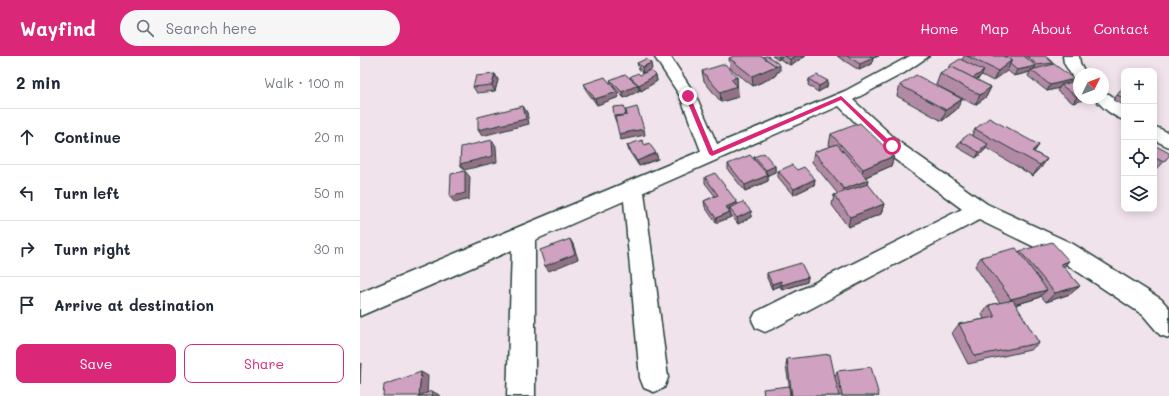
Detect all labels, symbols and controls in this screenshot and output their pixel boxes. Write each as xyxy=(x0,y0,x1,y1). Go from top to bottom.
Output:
search box xyxy=(120,10,400,46)
text: Wayfind xyxy=(20,16,96,41)
icon: search xyxy=(134,17,156,39)
text: Search here xyxy=(166,18,257,38)
text: Home xyxy=(920,19,958,38)
text: Map xyxy=(980,19,1009,38)
text: About xyxy=(1031,19,1072,38)
text: Contact xyxy=(1094,19,1149,38)
north arrow xyxy=(1073,68,1109,104)
map controls xyxy=(1121,68,1157,212)
button: + xyxy=(1121,68,1157,104)
text: 2 min xyxy=(16,71,61,93)
text: Walk · 100 m xyxy=(264,74,344,91)
route end xyxy=(679,87,697,105)
button: − xyxy=(1121,104,1157,140)
icon: ahead xyxy=(16,126,38,148)
text: Continue xyxy=(54,127,121,147)
text: 20 m xyxy=(314,128,344,145)
route start xyxy=(883,137,901,155)
button: locate xyxy=(1121,140,1157,176)
button: layers xyxy=(1121,176,1157,212)
icon: left xyxy=(16,182,38,204)
text: Turn left xyxy=(54,183,119,203)
text: 50 m xyxy=(314,184,344,201)
icon: right xyxy=(16,238,38,260)
text: Turn right xyxy=(54,239,131,259)
text: 30 m xyxy=(314,240,344,257)
icon: arrive xyxy=(16,294,38,316)
text: Arrive at destination xyxy=(54,295,214,315)
button: Save xyxy=(16,344,176,383)
button: Share xyxy=(184,344,344,383)

